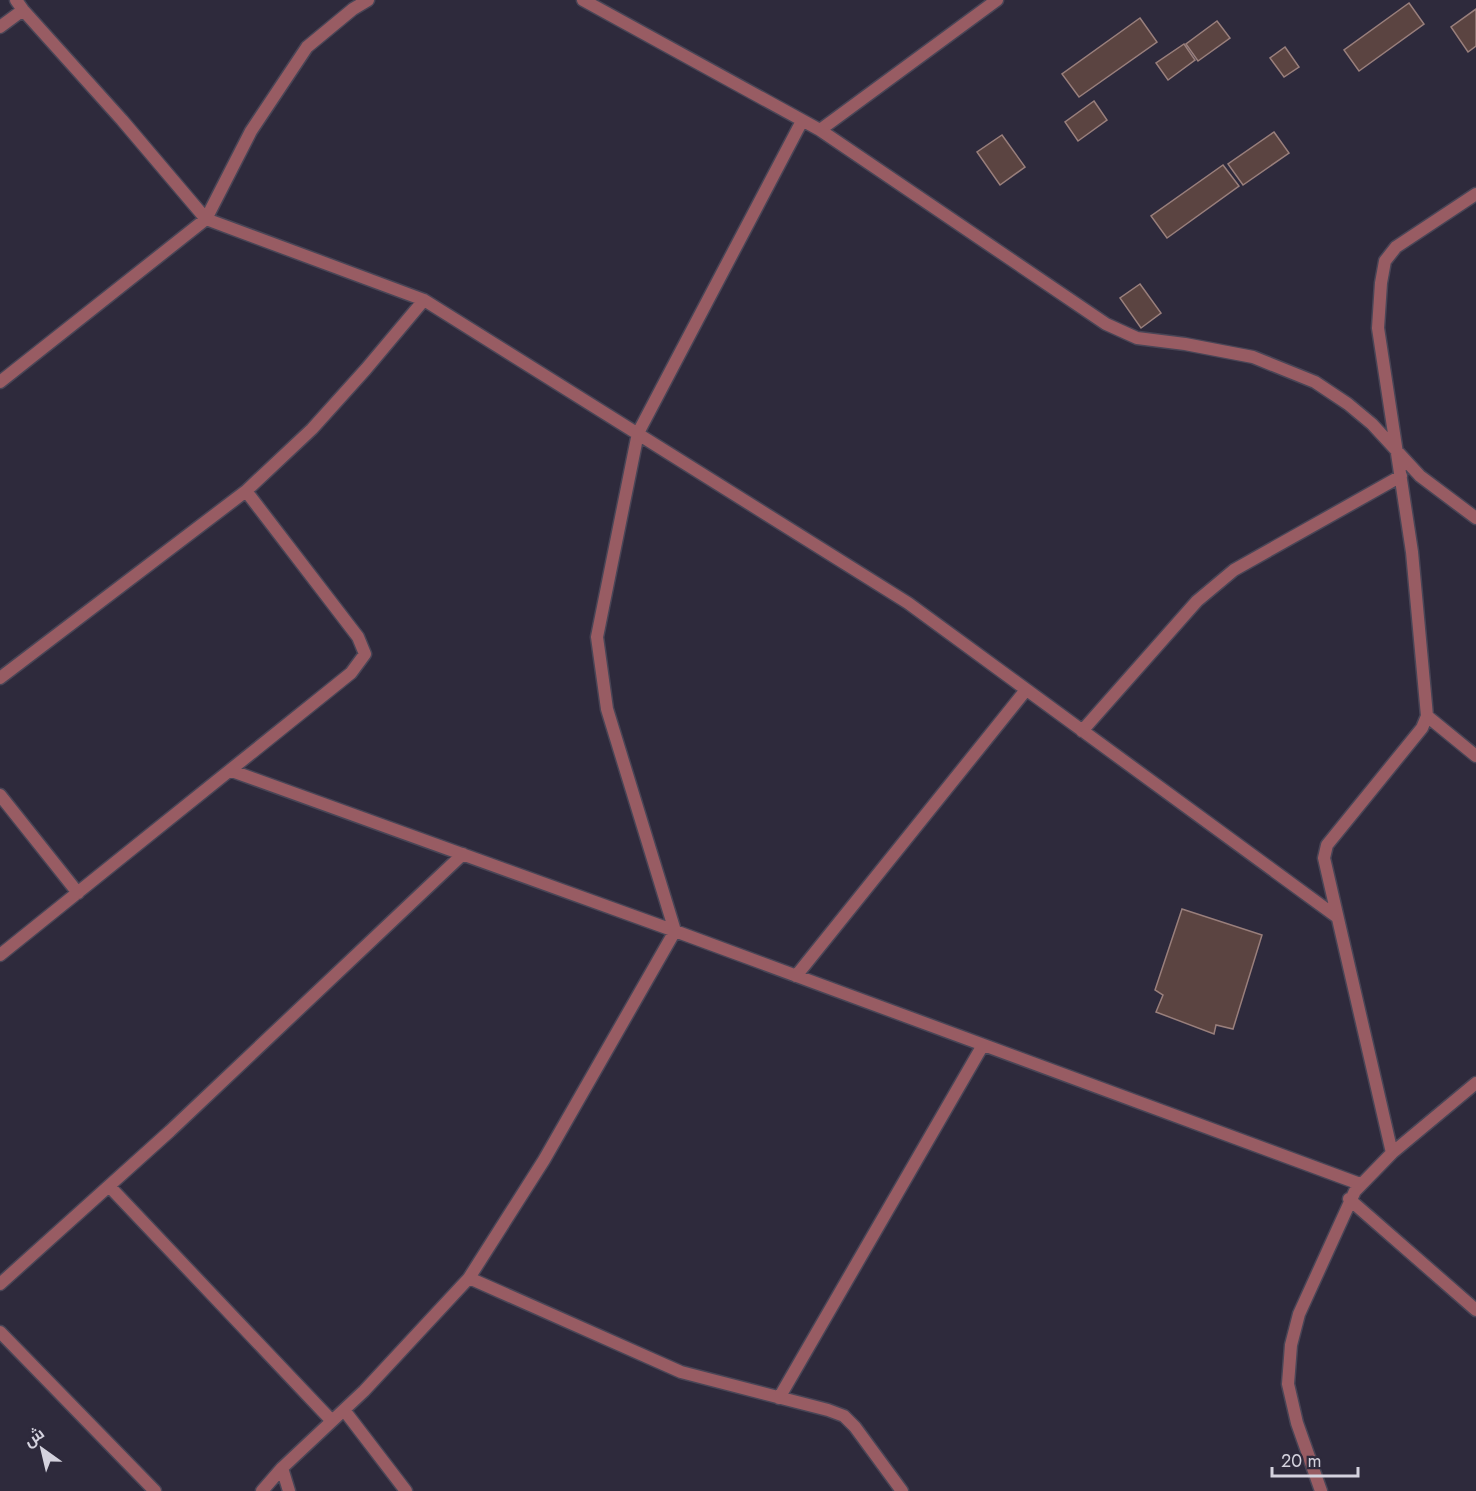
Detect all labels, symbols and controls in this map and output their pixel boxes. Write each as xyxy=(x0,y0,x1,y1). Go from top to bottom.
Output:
north arrow xyxy=(12,1419,72,1479)
text: ش xyxy=(19,1422,49,1452)
scale bar xyxy=(1272,1440,1358,1478)
text: 20 m xyxy=(1281,1448,1321,1474)

